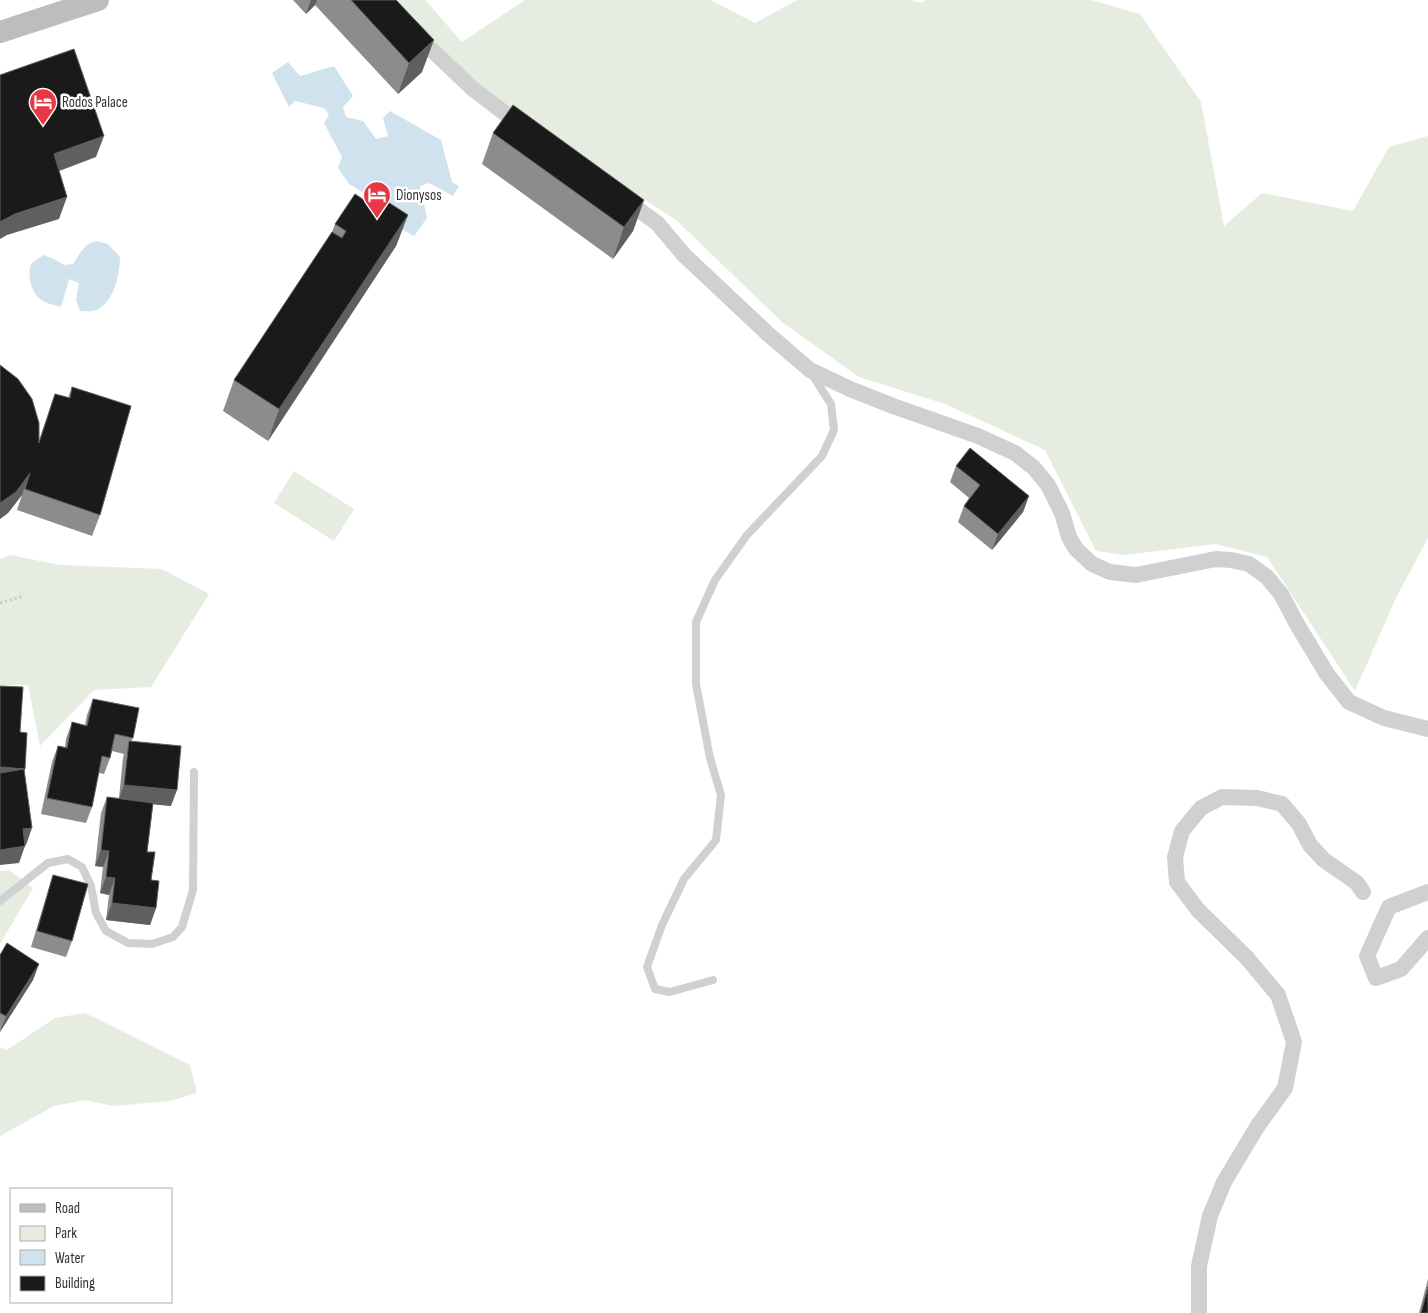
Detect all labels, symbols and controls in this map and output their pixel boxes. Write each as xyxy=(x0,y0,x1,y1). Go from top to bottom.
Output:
hotel icon: Rodos Palace xyxy=(28,87,58,126)
place label: Rodos Palace xyxy=(62,93,128,112)
hotel icon: Dionysos xyxy=(362,180,392,219)
place label: Dionysos xyxy=(396,186,442,205)
legend xyxy=(10,1188,172,1303)
text: Road xyxy=(55,1199,80,1218)
text: Park xyxy=(55,1224,77,1243)
text: Water xyxy=(55,1249,86,1268)
text: Building xyxy=(55,1274,95,1293)

